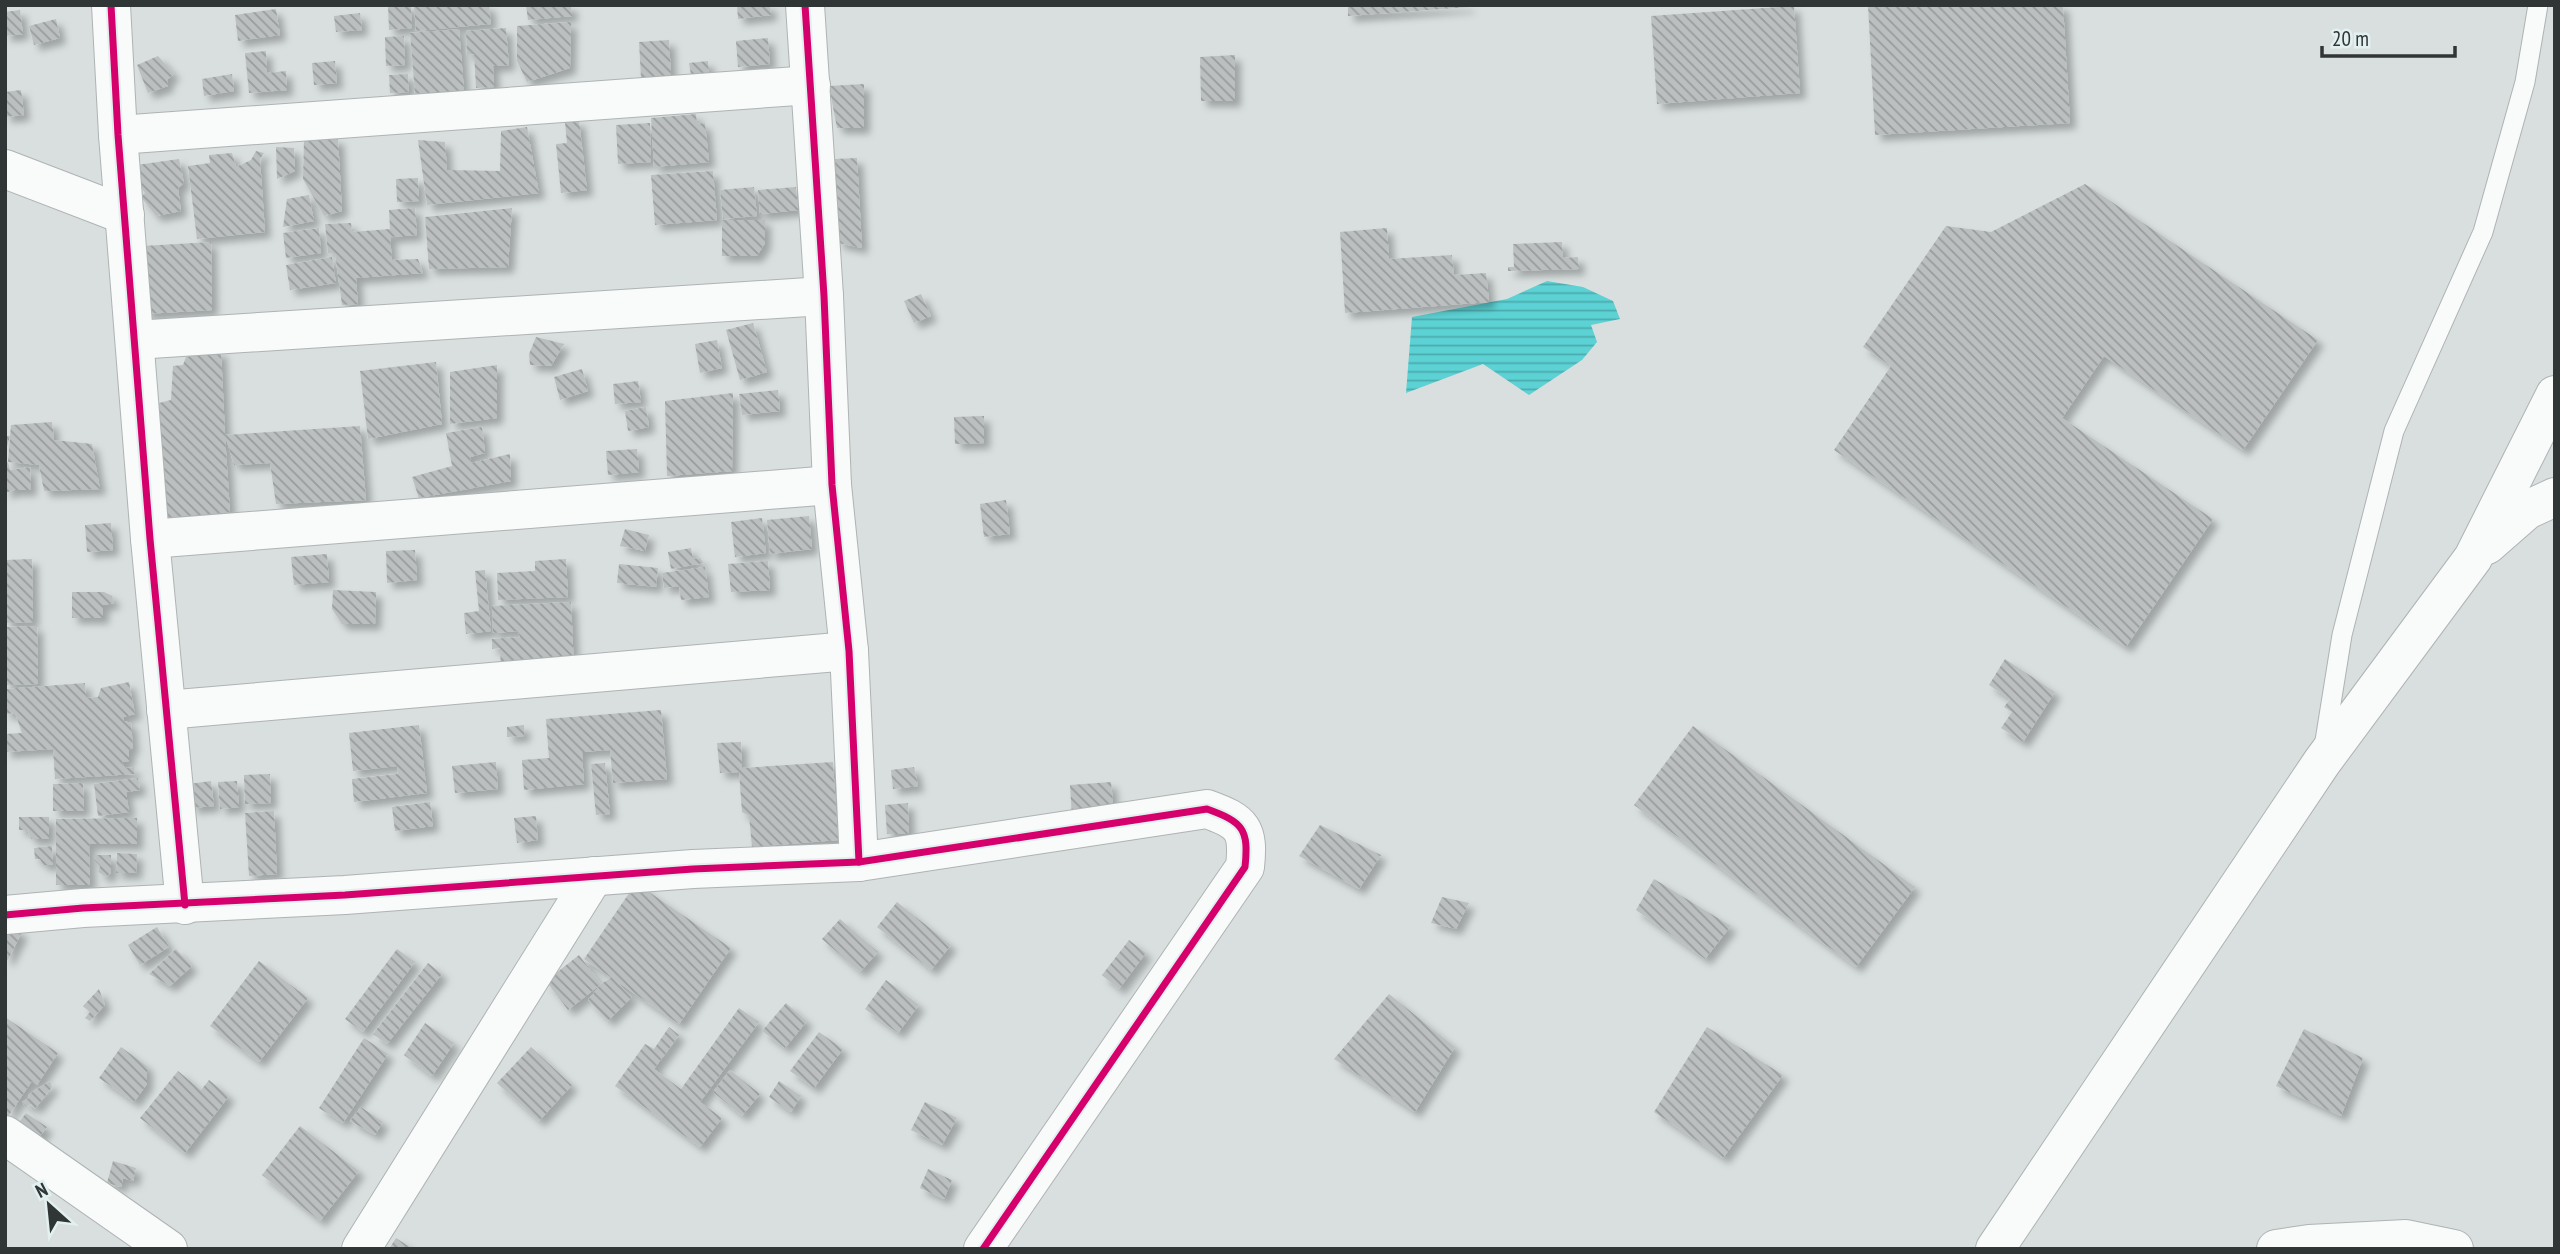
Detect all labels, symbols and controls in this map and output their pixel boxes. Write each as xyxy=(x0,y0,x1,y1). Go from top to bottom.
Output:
scale bar xyxy=(2322,14,2455,58)
text: 20 m xyxy=(2332,25,2369,52)
north arrow xyxy=(14,1170,84,1240)
text: N xyxy=(31,1177,51,1203)

